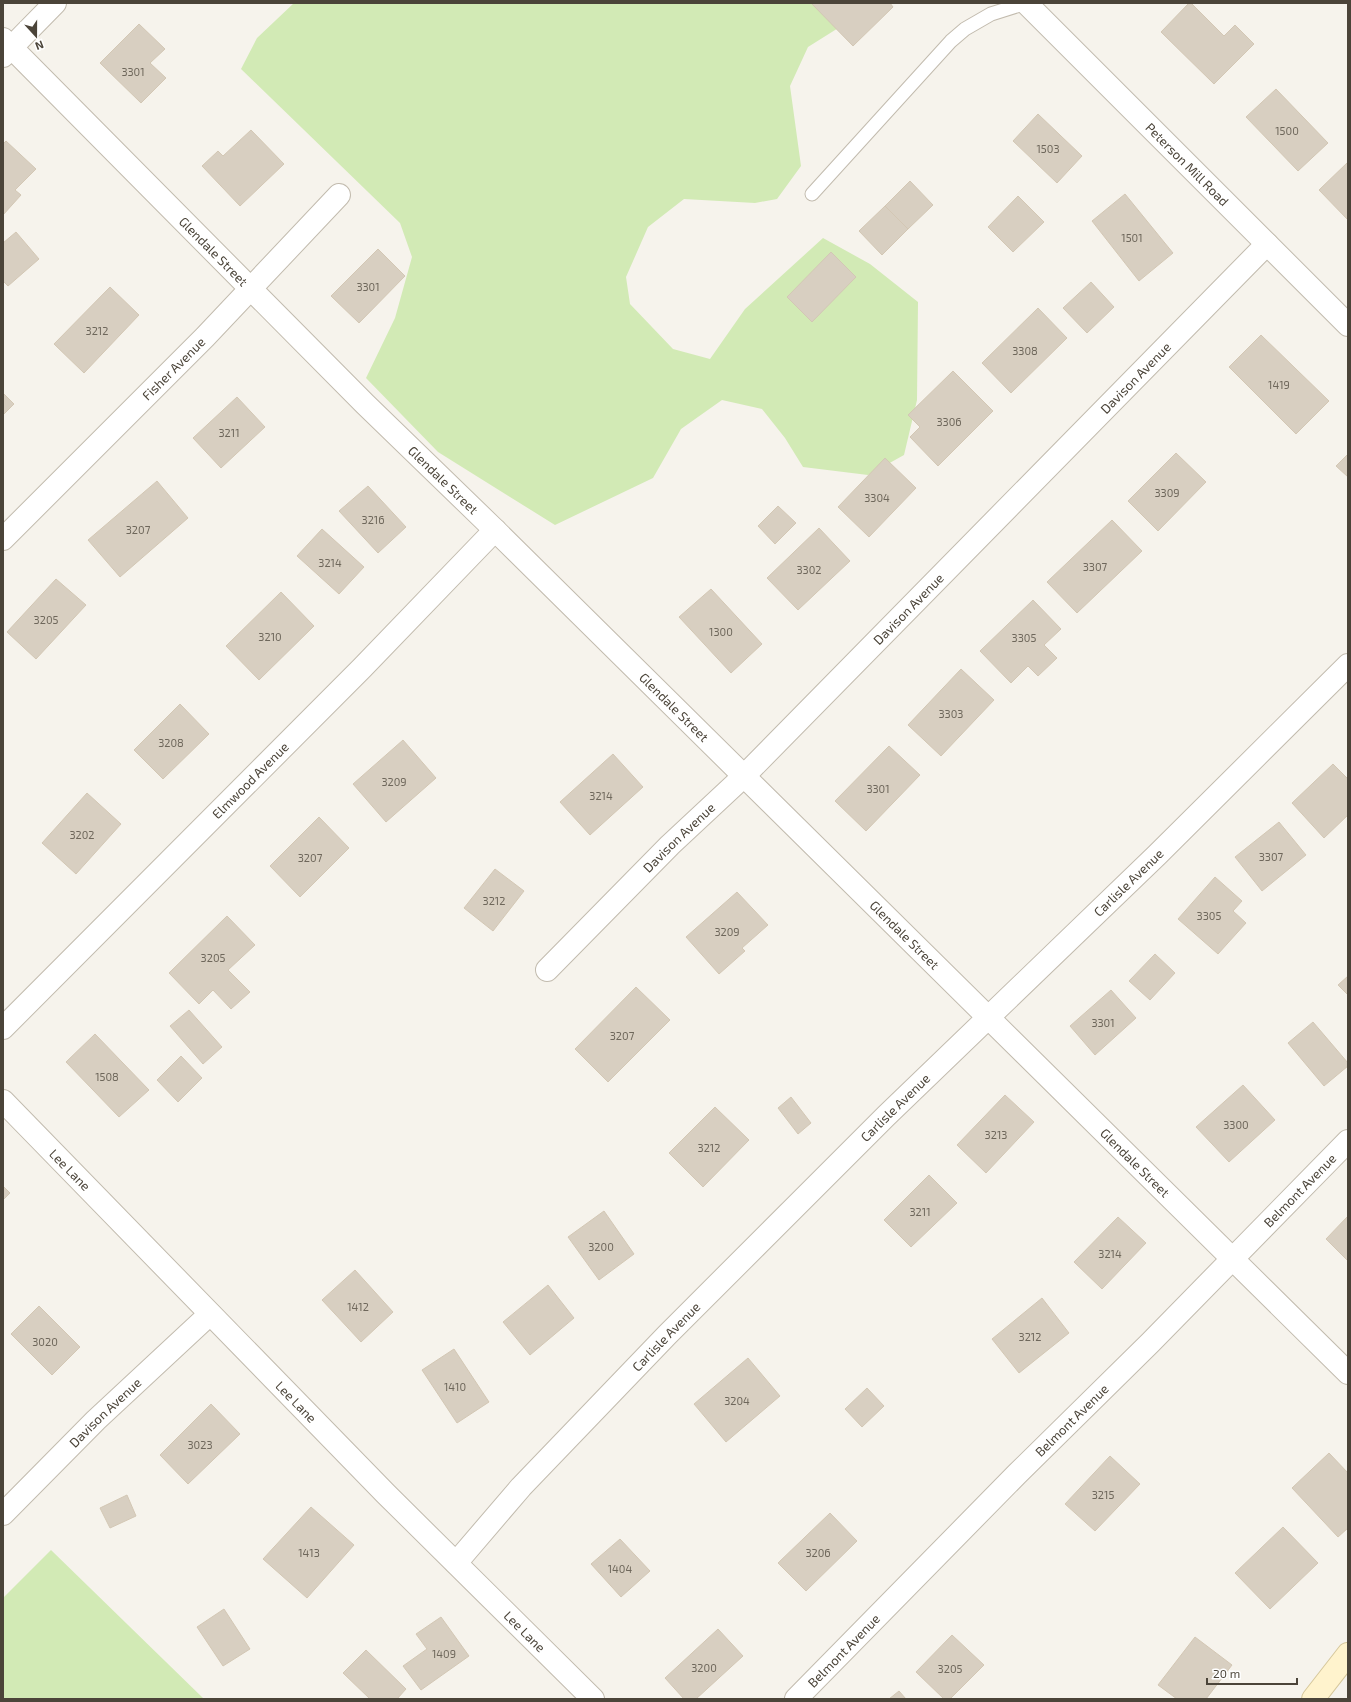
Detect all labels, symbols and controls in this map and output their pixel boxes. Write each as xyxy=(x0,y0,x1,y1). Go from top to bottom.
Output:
north arrow xyxy=(16,16,56,56)
text: N xyxy=(34,38,46,53)
house number: 3301 xyxy=(121,65,145,78)
street label: Peterson Mill Road xyxy=(1142,119,1232,209)
house number: 1500 xyxy=(1275,124,1299,137)
house number: 1503 xyxy=(1036,142,1060,155)
street label: Glendale Street xyxy=(176,213,251,289)
house number: 1501 xyxy=(1121,231,1143,244)
house number: 3301 xyxy=(356,280,380,293)
house number: 3212 xyxy=(86,324,108,337)
street label: Fisher Avenue xyxy=(139,334,208,403)
street label: Davison Avenue xyxy=(1097,339,1174,417)
house number: 3308 xyxy=(1012,344,1038,357)
house number: 1419 xyxy=(1268,378,1290,391)
house number: 3306 xyxy=(936,415,962,428)
house number: 3211 xyxy=(218,426,240,439)
street label: Glendale Street xyxy=(405,442,482,517)
house number: 3309 xyxy=(1154,486,1180,499)
house number: 3304 xyxy=(864,491,890,504)
house number: 3216 xyxy=(362,513,384,526)
house number: 3207 xyxy=(126,523,151,536)
house number: 3214 xyxy=(318,556,342,569)
house number: 3307 xyxy=(1083,560,1108,573)
house number: 3302 xyxy=(796,563,822,576)
street label: Davison Avenue xyxy=(870,570,947,648)
house number: 3205 xyxy=(34,613,59,626)
house number: 1300 xyxy=(709,625,733,638)
house number: 3210 xyxy=(258,630,282,643)
house number: 3305 xyxy=(1012,631,1036,644)
street label: Glendale Street xyxy=(636,669,712,745)
house number: 3303 xyxy=(939,707,963,720)
house number: 3208 xyxy=(158,736,184,749)
street label: Elmwood Avenue xyxy=(209,739,292,822)
house number: 3209 xyxy=(381,775,407,788)
house number: 3301 xyxy=(866,782,890,795)
house number: 3214 xyxy=(589,789,613,802)
street label: Davison Avenue xyxy=(640,799,718,876)
house number: 3202 xyxy=(69,828,95,841)
street label: Carlisle Avenue xyxy=(1090,845,1167,920)
house number: 3307 xyxy=(1259,850,1284,863)
house number: 3207 xyxy=(298,851,323,864)
house number: 3212 xyxy=(483,894,505,907)
street label: Glendale Street xyxy=(867,897,943,973)
house number: 3305 xyxy=(1197,909,1221,922)
house number: 3209 xyxy=(714,925,740,938)
house number: 3205 xyxy=(201,951,226,964)
house number: 3301 xyxy=(1091,1016,1115,1029)
house number: 3207 xyxy=(610,1029,635,1042)
house number: 1508 xyxy=(95,1070,119,1083)
street label: Carlisle Avenue xyxy=(857,1070,933,1145)
house number: 3300 xyxy=(1223,1118,1249,1131)
street label: Glendale Street xyxy=(1097,1125,1173,1200)
house number: 3213 xyxy=(985,1128,1007,1141)
house number: 3212 xyxy=(698,1141,720,1154)
street label: Lee Lane xyxy=(46,1146,94,1194)
street label: Belmont Avenue xyxy=(1260,1150,1339,1230)
house number: 3211 xyxy=(909,1205,931,1218)
house number: 3200 xyxy=(588,1240,614,1253)
house number: 3214 xyxy=(1098,1247,1122,1260)
street label: Carlisle Avenue xyxy=(629,1299,703,1374)
house number: 1412 xyxy=(347,1300,369,1313)
house number: 3212 xyxy=(1019,1330,1041,1343)
house number: 3020 xyxy=(32,1335,58,1348)
street label: Davison Avenue xyxy=(66,1374,144,1451)
street label: Lee Lane xyxy=(272,1378,320,1426)
house number: 1410 xyxy=(444,1380,466,1393)
street label: Belmont Avenue xyxy=(1032,1381,1112,1460)
house number: 3204 xyxy=(724,1394,750,1407)
house number: 3023 xyxy=(187,1438,213,1451)
house number: 3215 xyxy=(1092,1488,1114,1501)
house number: 1413 xyxy=(298,1546,320,1559)
house number: 3206 xyxy=(805,1546,831,1559)
house number: 1404 xyxy=(608,1562,633,1575)
street label: Lee Lane xyxy=(501,1607,549,1655)
street label: Belmont Avenue xyxy=(804,1610,883,1690)
house number: 1409 xyxy=(432,1647,456,1660)
scale bar xyxy=(1207,1660,1297,1686)
house number: 3200 xyxy=(691,1661,717,1674)
house number: 3205 xyxy=(938,1662,963,1675)
text: 20 m xyxy=(1213,1666,1240,1680)

